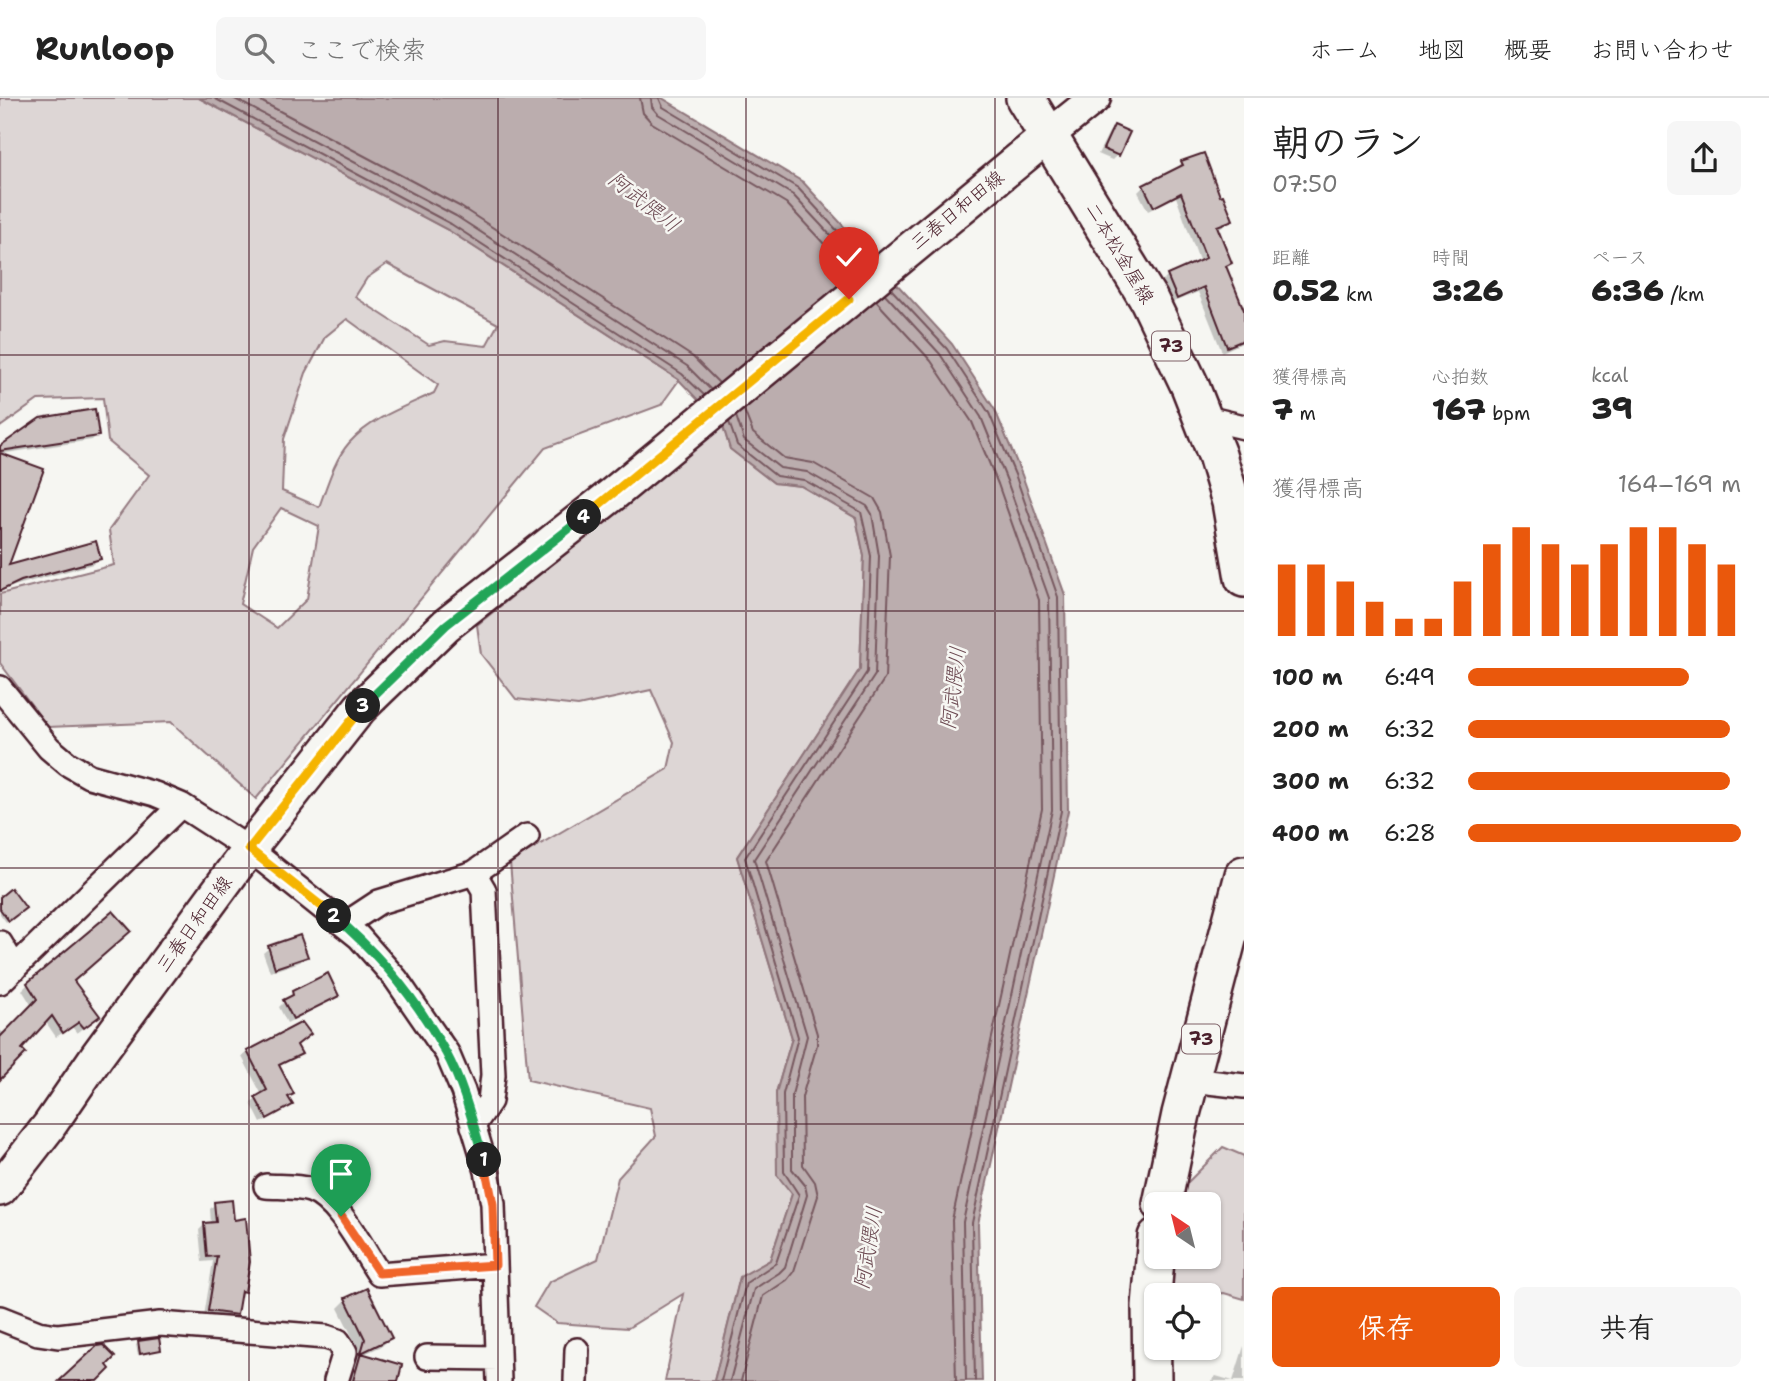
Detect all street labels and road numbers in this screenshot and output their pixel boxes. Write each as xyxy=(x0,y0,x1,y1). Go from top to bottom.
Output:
street label: 三春日和田線 xyxy=(905,164,1009,256)
street label: 二本松金屋線 xyxy=(1080,198,1160,308)
road number: 73 xyxy=(1152,332,1190,360)
street label: 三春日和田線 xyxy=(150,871,238,977)
road number: 73 xyxy=(1182,1024,1220,1054)

